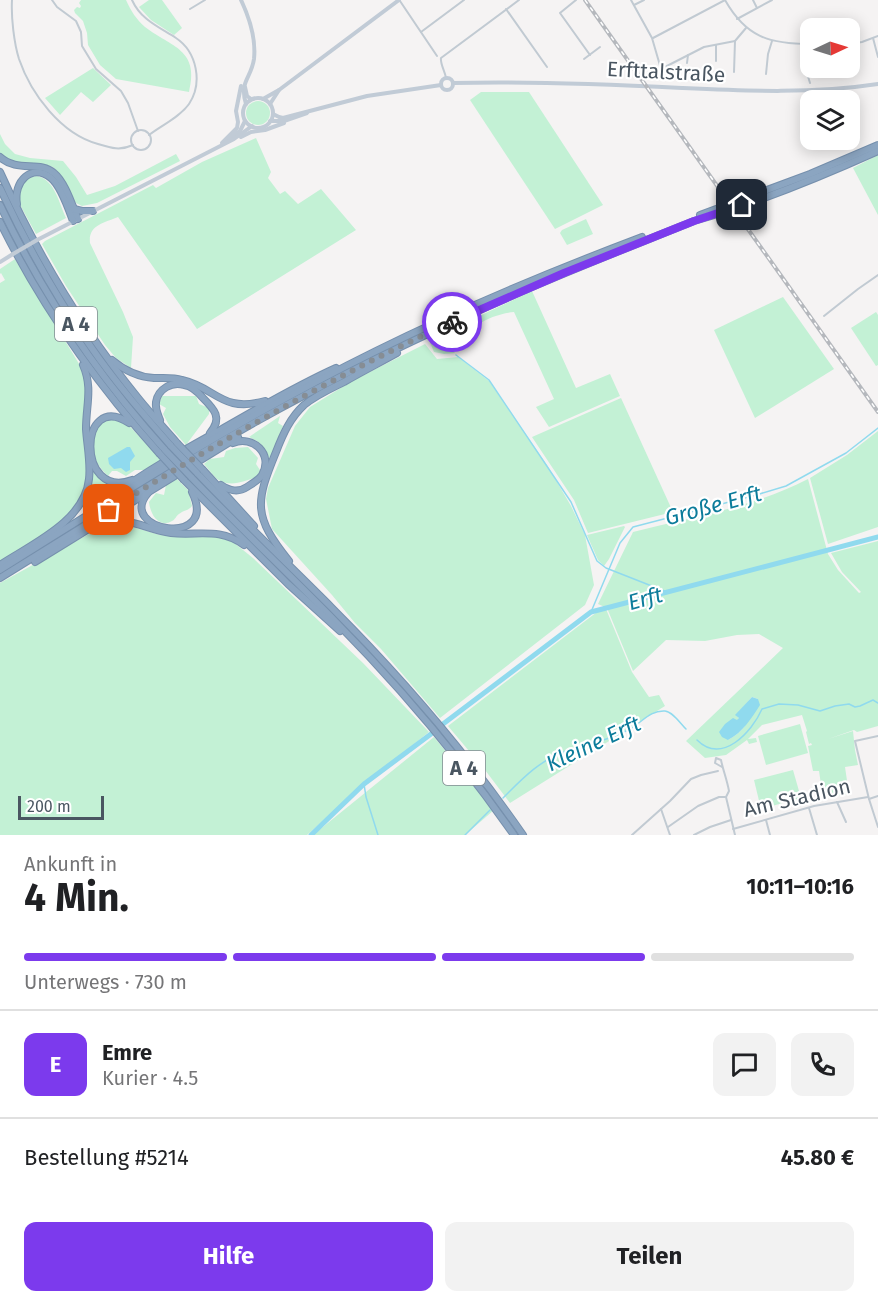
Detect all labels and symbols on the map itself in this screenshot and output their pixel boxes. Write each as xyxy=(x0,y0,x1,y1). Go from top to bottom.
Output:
north arrow xyxy=(800,18,860,78)
street label: Erfttalstraße xyxy=(606,56,726,88)
pin xyxy=(716,179,767,230)
courier xyxy=(422,292,482,352)
road number: A 4 xyxy=(55,307,97,341)
water label: Große Erft xyxy=(662,480,765,531)
pin xyxy=(83,484,134,535)
water label: Erft xyxy=(625,581,666,616)
water label: Kleine Erft xyxy=(542,710,645,777)
road number: A 4 xyxy=(443,751,485,785)
street label: Am Stadion xyxy=(741,773,853,823)
scale bar xyxy=(18,793,104,820)

